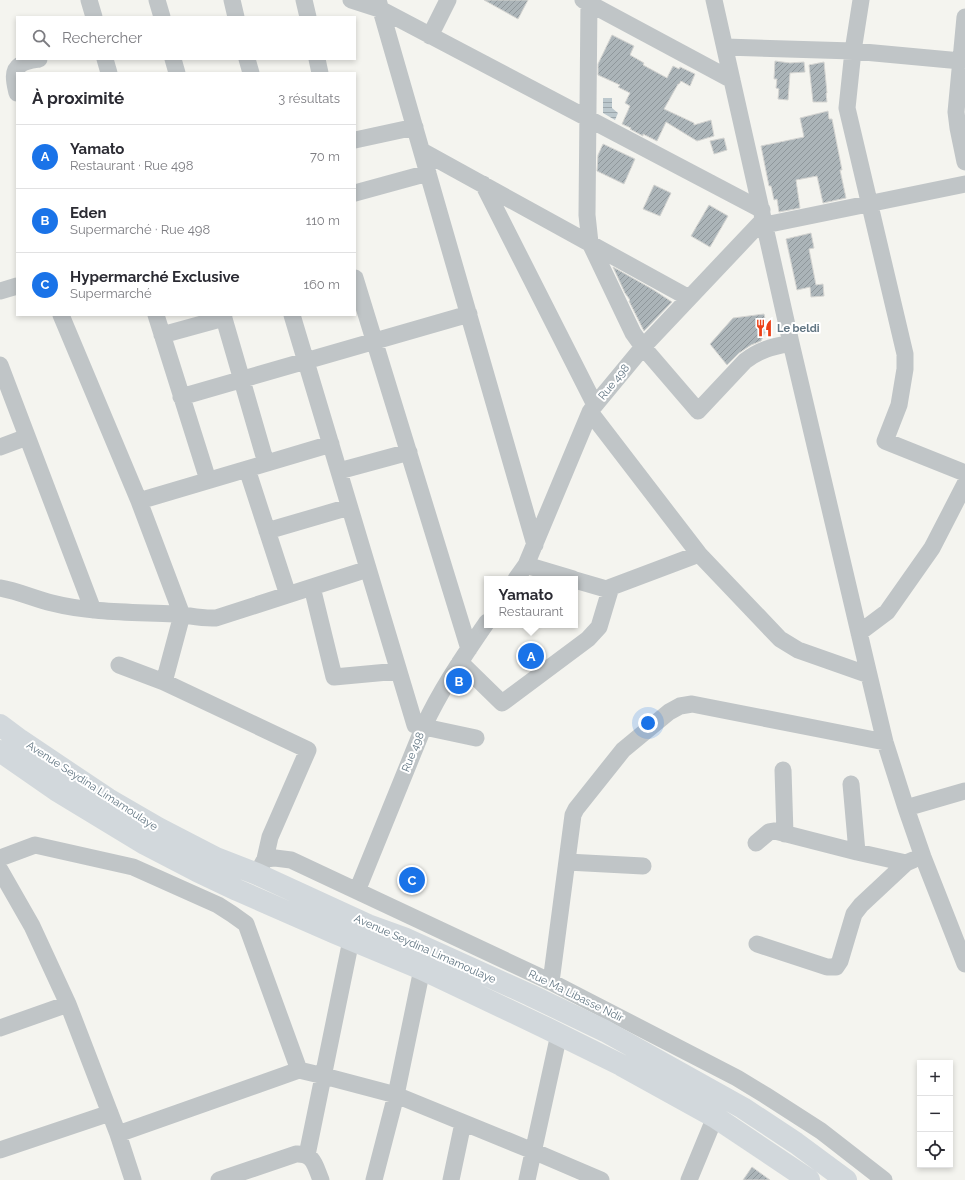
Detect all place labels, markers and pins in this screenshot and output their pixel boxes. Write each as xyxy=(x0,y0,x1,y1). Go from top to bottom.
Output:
restaurant icon: Le beldi xyxy=(754,318,774,338)
place label: Le beldi xyxy=(777,322,820,335)
pin: A xyxy=(518,641,544,671)
pin: B xyxy=(446,666,472,696)
pin: C xyxy=(399,865,425,895)

